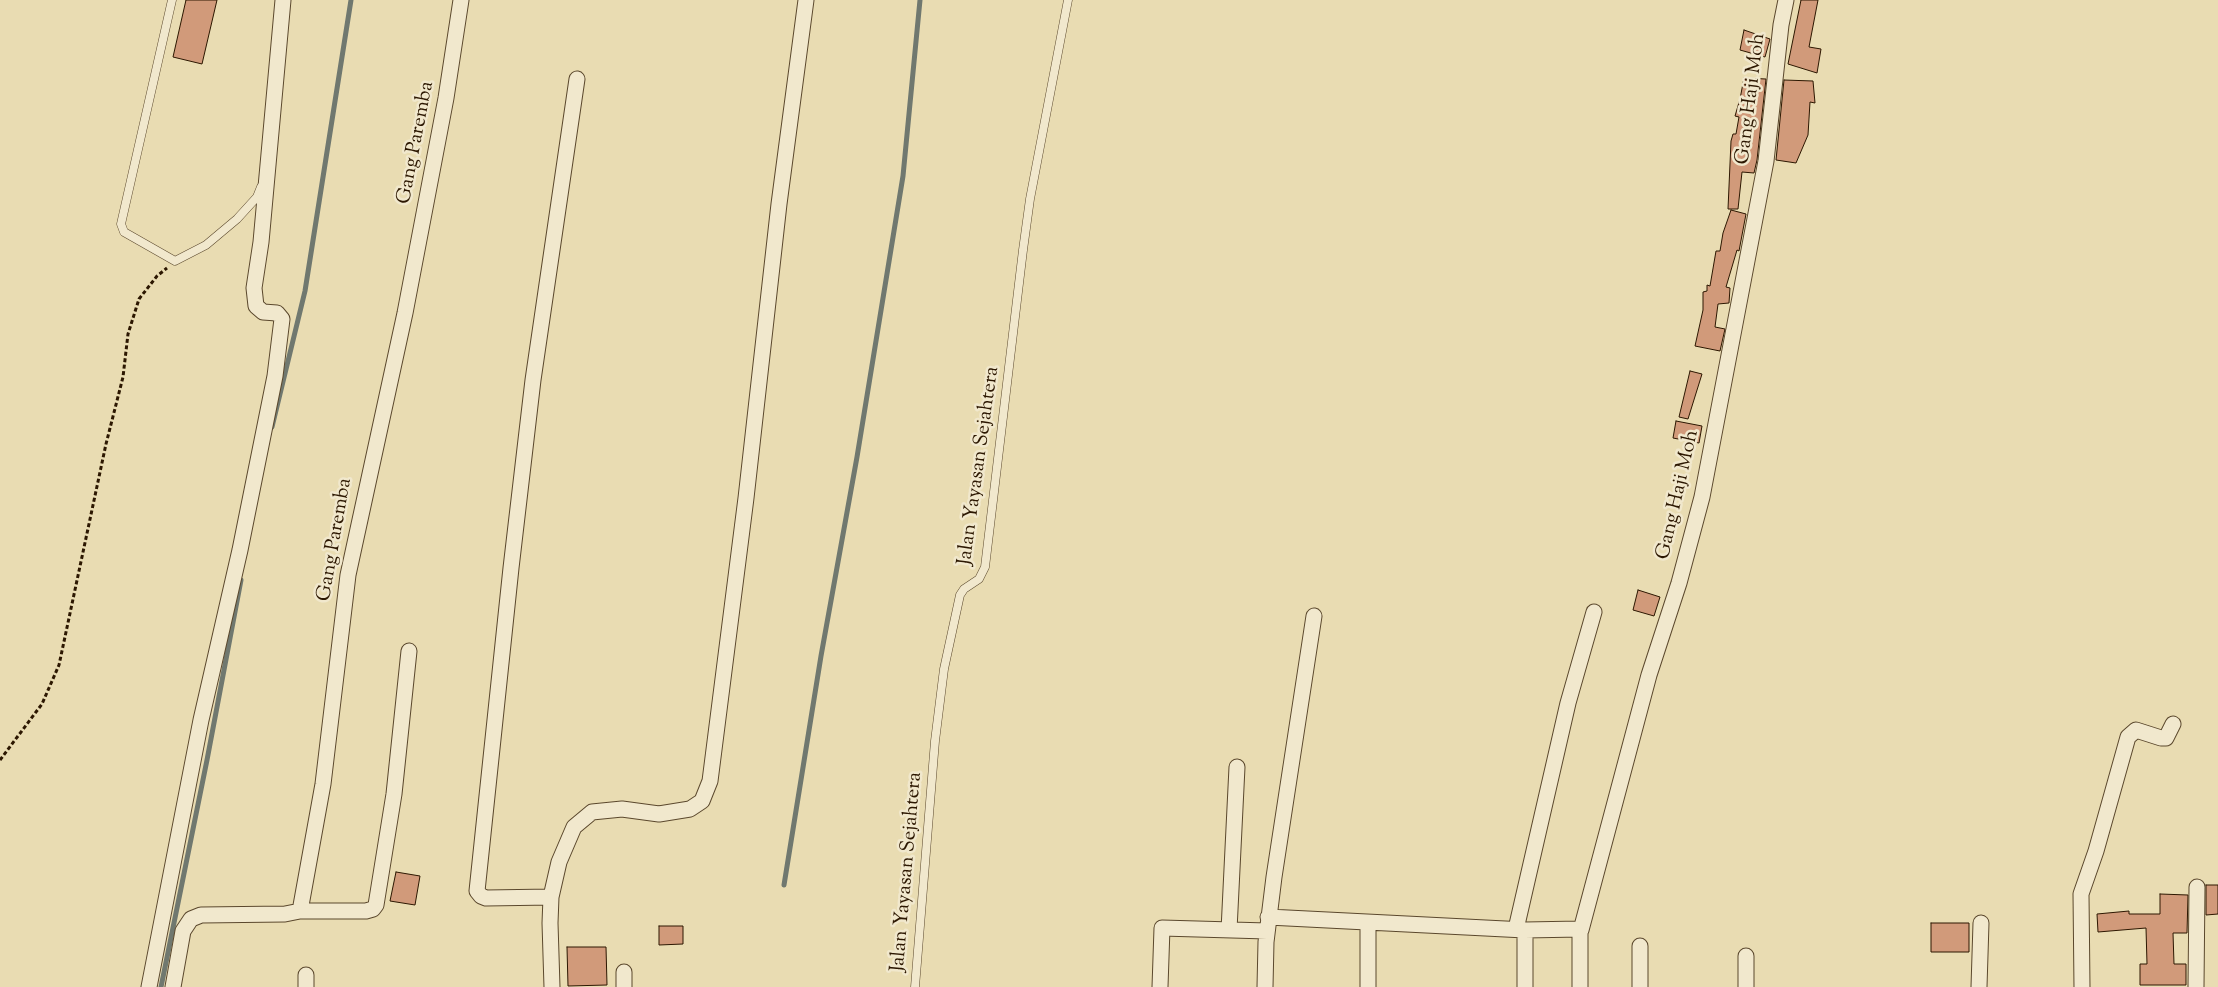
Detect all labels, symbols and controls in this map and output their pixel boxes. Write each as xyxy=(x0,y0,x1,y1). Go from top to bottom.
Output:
street label: Gang Haji Moh xyxy=(1732,32,1772,166)
street label: Gang Paremba xyxy=(393,80,441,206)
street label: Jalan Yayasan Sejahtera xyxy=(954,365,1006,567)
street label: Gang Haji Moh xyxy=(1652,428,1706,562)
street label: Gang Paremba xyxy=(313,477,359,603)
street label: Jalan Yayasan Sejahtera xyxy=(887,771,929,973)

